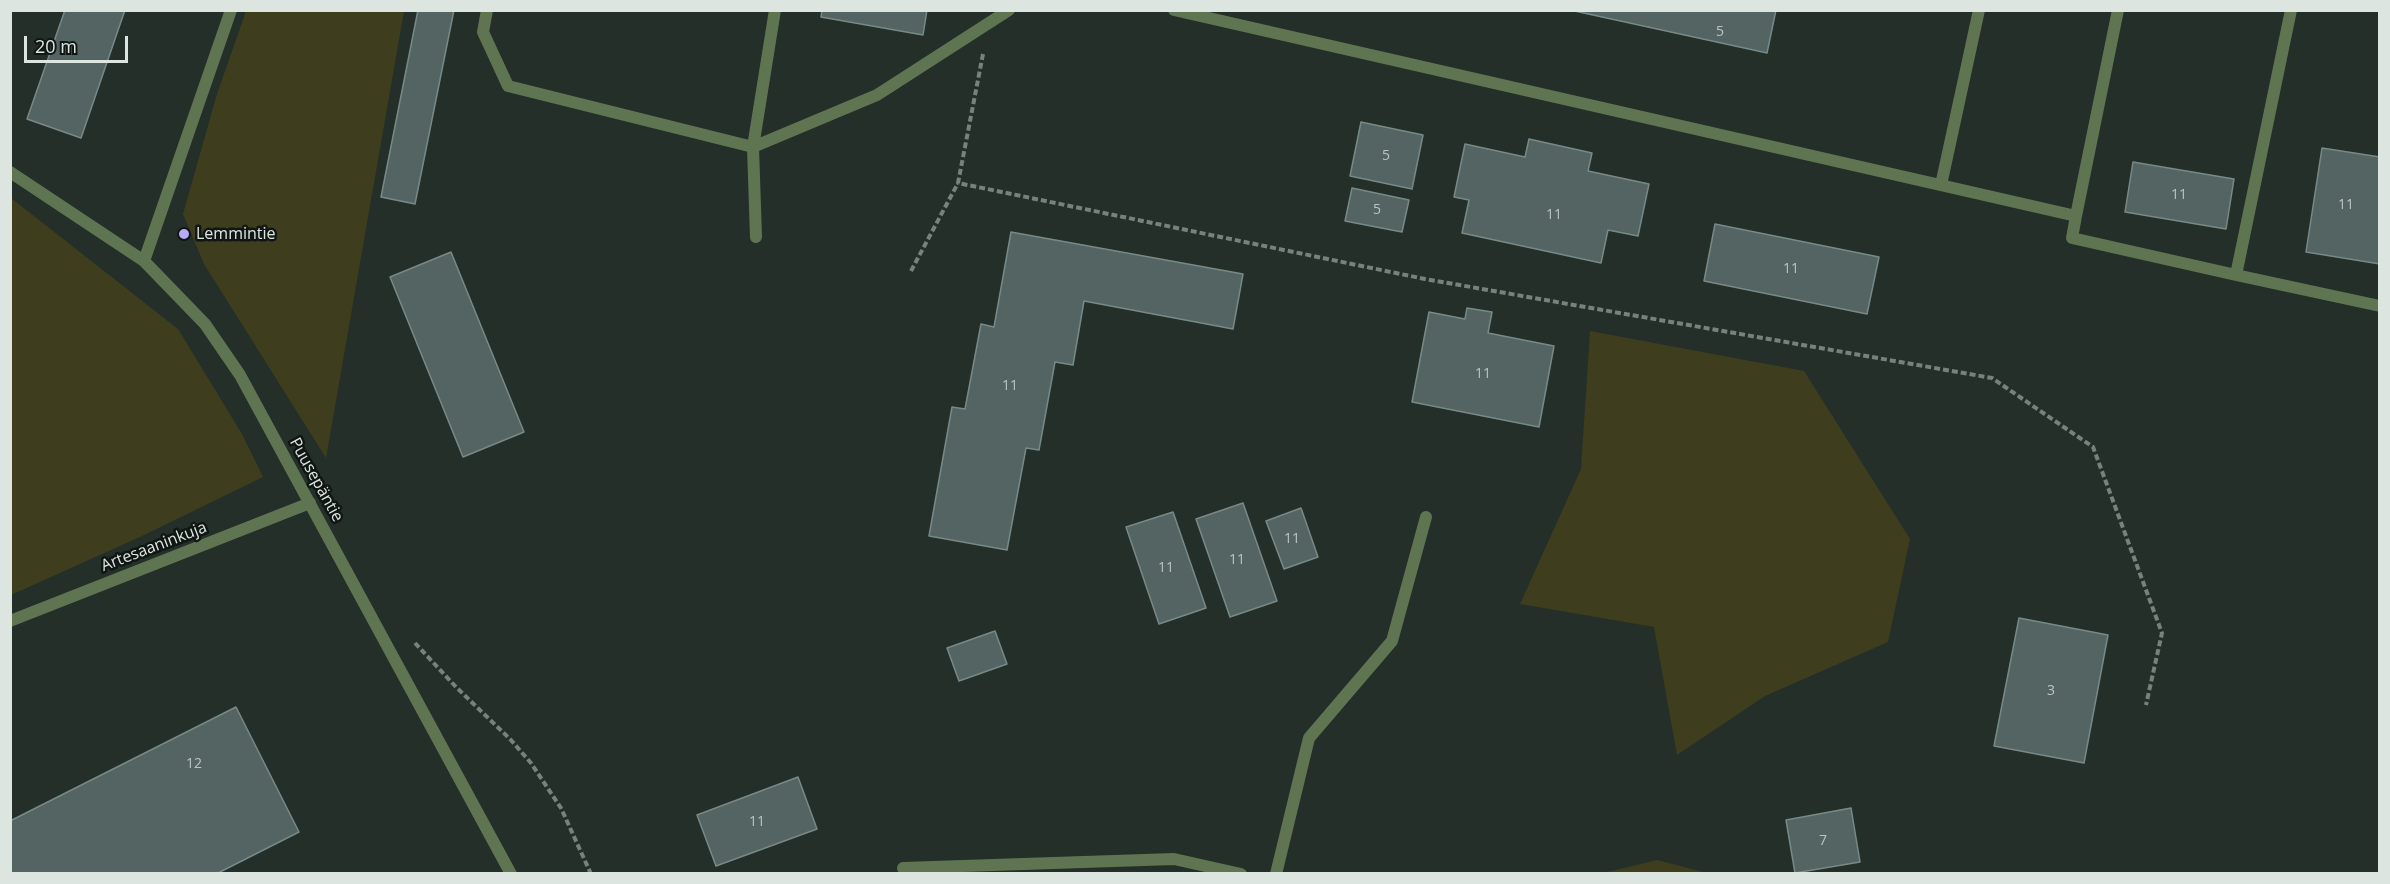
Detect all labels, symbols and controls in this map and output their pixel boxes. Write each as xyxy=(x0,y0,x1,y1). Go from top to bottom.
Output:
scale bar xyxy=(27,24,130,62)
house number: 5 xyxy=(1716,24,1724,40)
text: 20 m xyxy=(35,34,77,58)
house number: 5 xyxy=(1382,148,1390,164)
house number: 11 xyxy=(2171,187,2187,203)
house number: 11 xyxy=(2338,197,2354,213)
house number: 5 xyxy=(1373,202,1381,218)
house number: 11 xyxy=(1546,207,1562,223)
place label: Lemmintie xyxy=(196,224,276,244)
marker: Lemmintie xyxy=(177,227,191,241)
house number: 11 xyxy=(1783,261,1799,277)
house number: 11 xyxy=(1475,366,1491,382)
house number: 11 xyxy=(1002,378,1018,394)
street label: Puusepäntie xyxy=(285,435,347,525)
street label: Artesaaninkuja xyxy=(98,518,210,576)
house number: 11 xyxy=(1284,531,1300,547)
house number: 11 xyxy=(1229,552,1245,568)
house number: 11 xyxy=(1158,560,1174,576)
house number: 3 xyxy=(2047,683,2055,699)
house number: 12 xyxy=(186,756,202,772)
house number: 11 xyxy=(749,814,765,830)
house number: 7 xyxy=(1819,833,1827,849)

